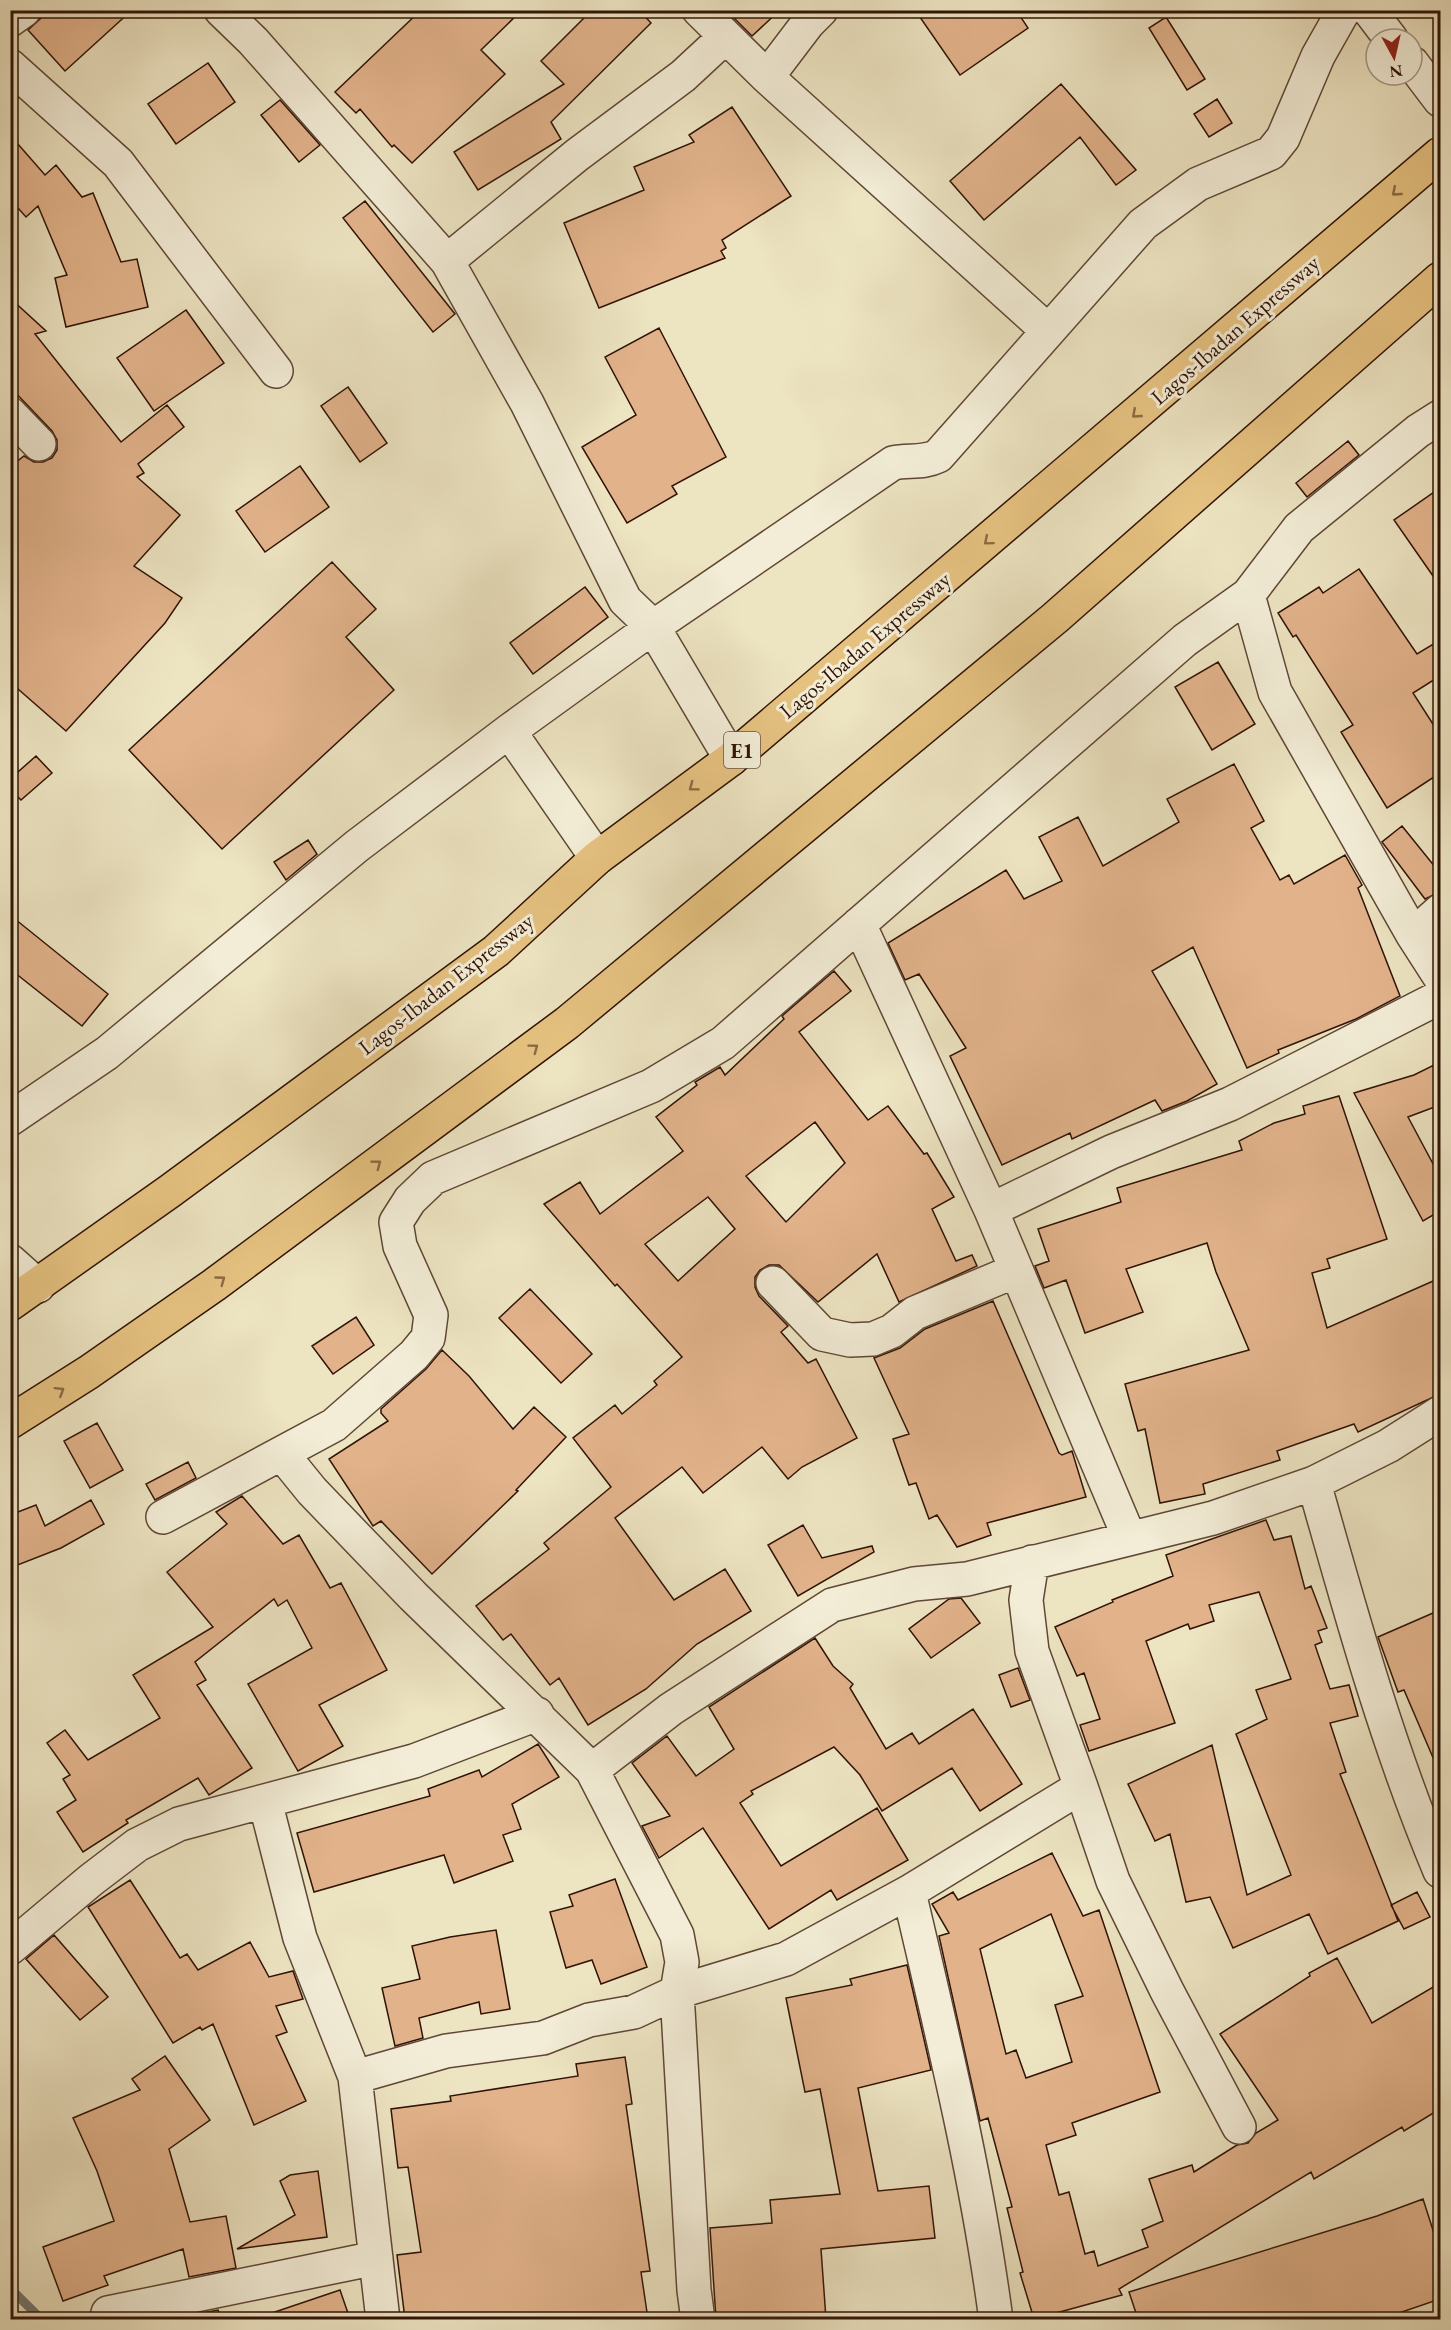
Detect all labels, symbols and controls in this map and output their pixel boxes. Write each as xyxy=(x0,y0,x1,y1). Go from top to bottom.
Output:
north arrow xyxy=(1364,27,1424,87)
text: N xyxy=(1388,60,1404,83)
one-way arrow xyxy=(1392,185,1403,196)
street label: Lagos-Ibadan Expressway xyxy=(1144,248,1326,411)
one-way arrow xyxy=(1132,407,1143,418)
one-way arrow xyxy=(984,534,995,545)
street label: Lagos-Ibadan Expressway xyxy=(773,565,957,725)
road number: E1 xyxy=(724,732,760,768)
one-way arrow xyxy=(689,780,700,791)
street label: Lagos-Ibadan Expressway xyxy=(352,906,540,1062)
one-way arrow xyxy=(527,1044,538,1055)
one-way arrow xyxy=(370,1160,381,1171)
one-way arrow xyxy=(214,1277,225,1288)
one-way arrow xyxy=(53,1387,64,1398)

